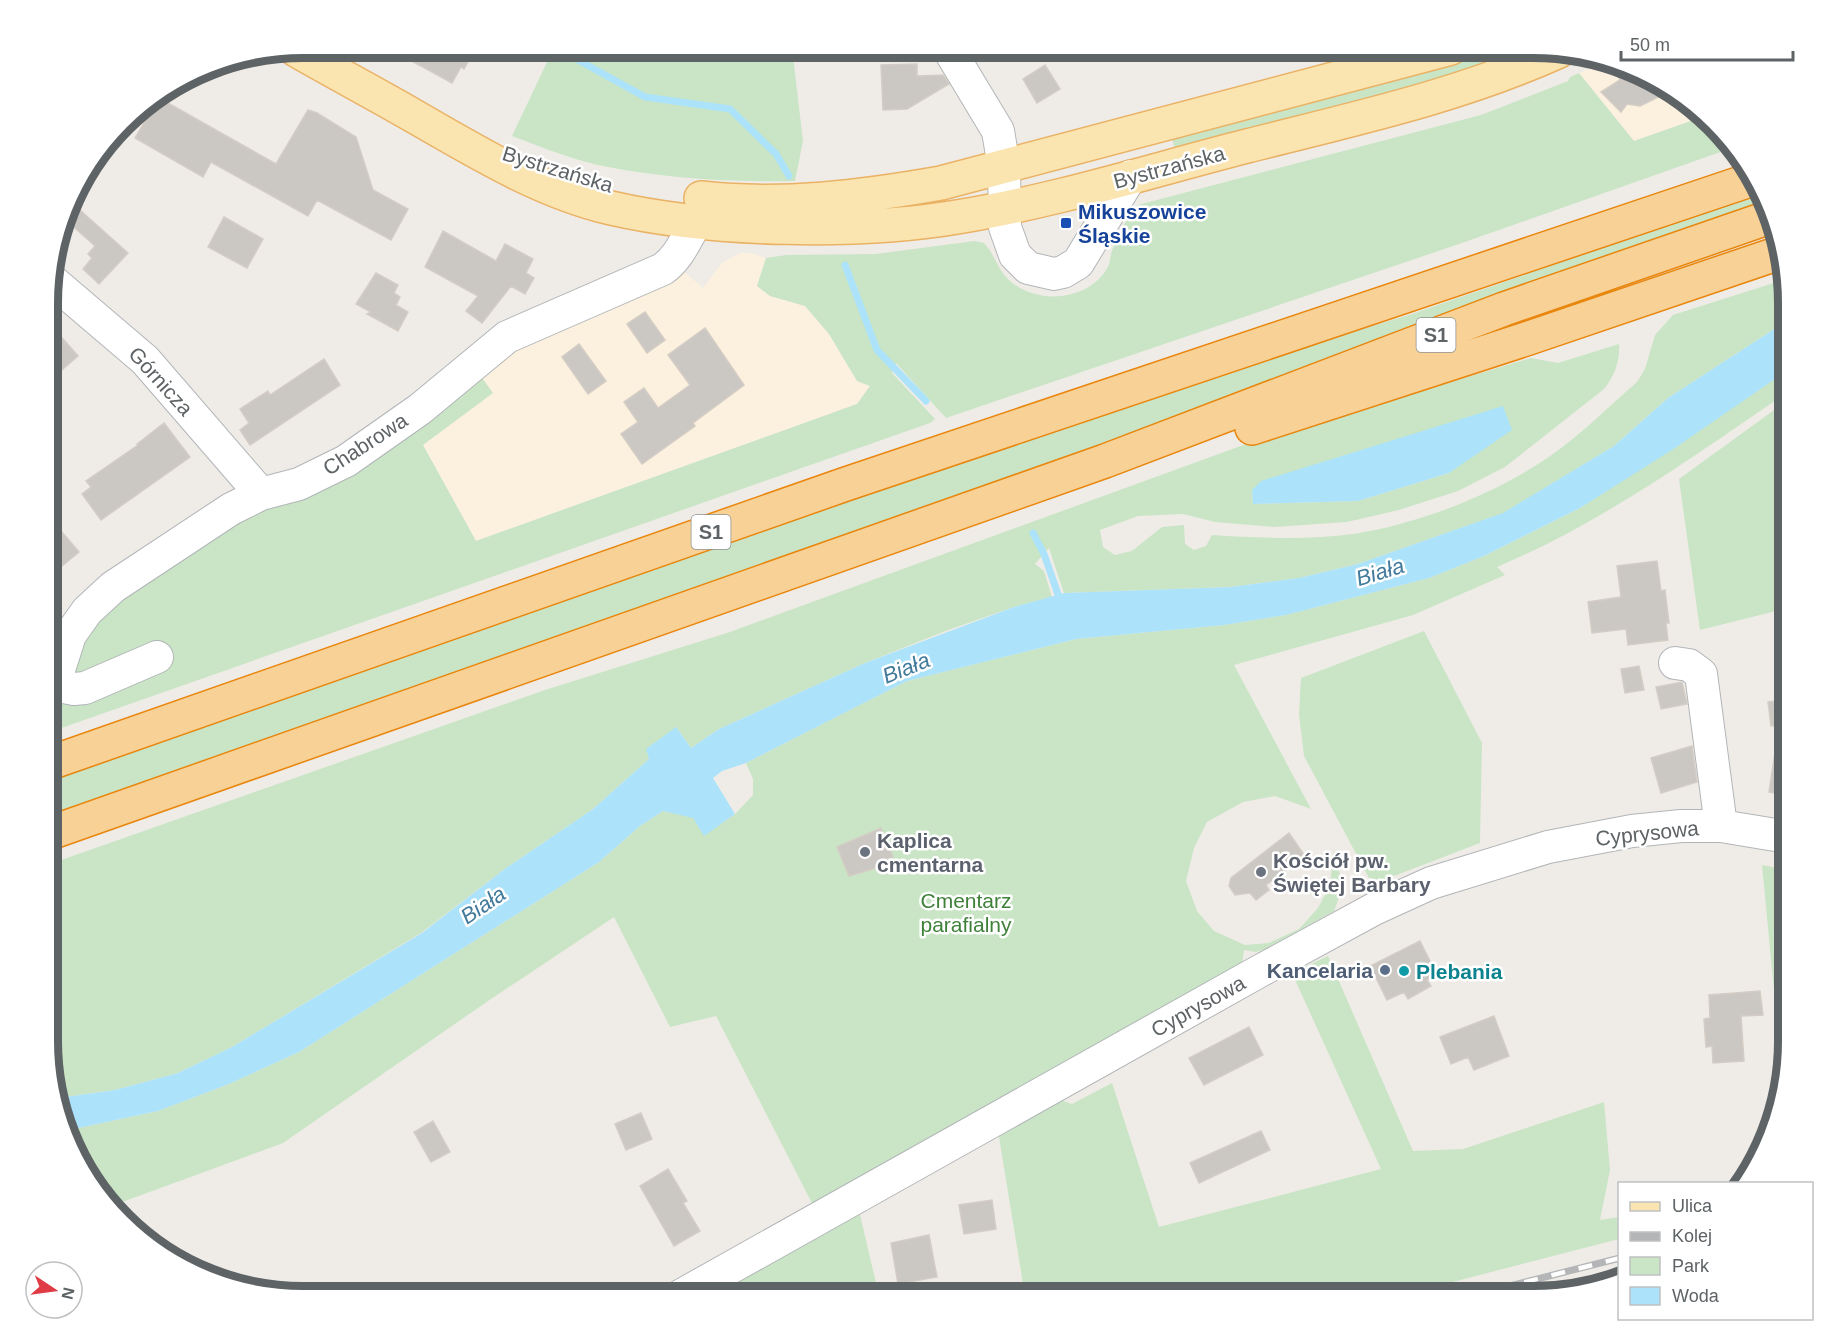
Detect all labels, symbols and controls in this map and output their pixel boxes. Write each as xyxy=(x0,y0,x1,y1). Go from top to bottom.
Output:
scale bar xyxy=(1621,24,1794,62)
text: 50 m xyxy=(1630,35,1670,55)
street label: Bystrzańska xyxy=(500,141,616,197)
street label: Bystrzańska xyxy=(1111,141,1228,193)
place label: Mikuszowice Śląskie xyxy=(1078,200,1206,247)
marker: Mikuszowice Śląskie xyxy=(1059,216,1073,230)
road number: S1 xyxy=(1416,318,1456,352)
street label: Górnicza xyxy=(124,342,198,420)
street label: Chabrowa xyxy=(319,408,412,480)
road number: S1 xyxy=(692,515,730,549)
water label: Biała xyxy=(1353,553,1407,591)
water label: Biała xyxy=(879,647,933,689)
street label: Cyprysowa xyxy=(1594,816,1700,850)
place label: Kaplica cmentarna xyxy=(877,829,984,876)
marker: Kaplica cmentarna xyxy=(858,845,872,859)
place label: Kościół pw. Świętej Barbary xyxy=(1273,849,1431,896)
marker: Kościół pw. Świętej Barbary xyxy=(1254,865,1268,879)
water label: Biała xyxy=(456,881,510,929)
park label: Cmentarz parafialny xyxy=(920,889,1012,936)
place label: Kancelaria xyxy=(1267,959,1373,982)
place label: Plebania xyxy=(1416,960,1503,983)
marker: Kancelaria xyxy=(1378,963,1392,977)
marker: Plebania xyxy=(1397,964,1411,978)
street label: Cyprysowa xyxy=(1147,971,1249,1041)
legend xyxy=(1618,1182,1813,1320)
text: Ulica xyxy=(1672,1196,1713,1216)
text: Kolej xyxy=(1672,1226,1712,1246)
text: Park xyxy=(1672,1256,1710,1276)
north arrow xyxy=(24,1260,84,1320)
text: N xyxy=(59,1286,78,1301)
text: Woda xyxy=(1672,1286,1720,1306)

